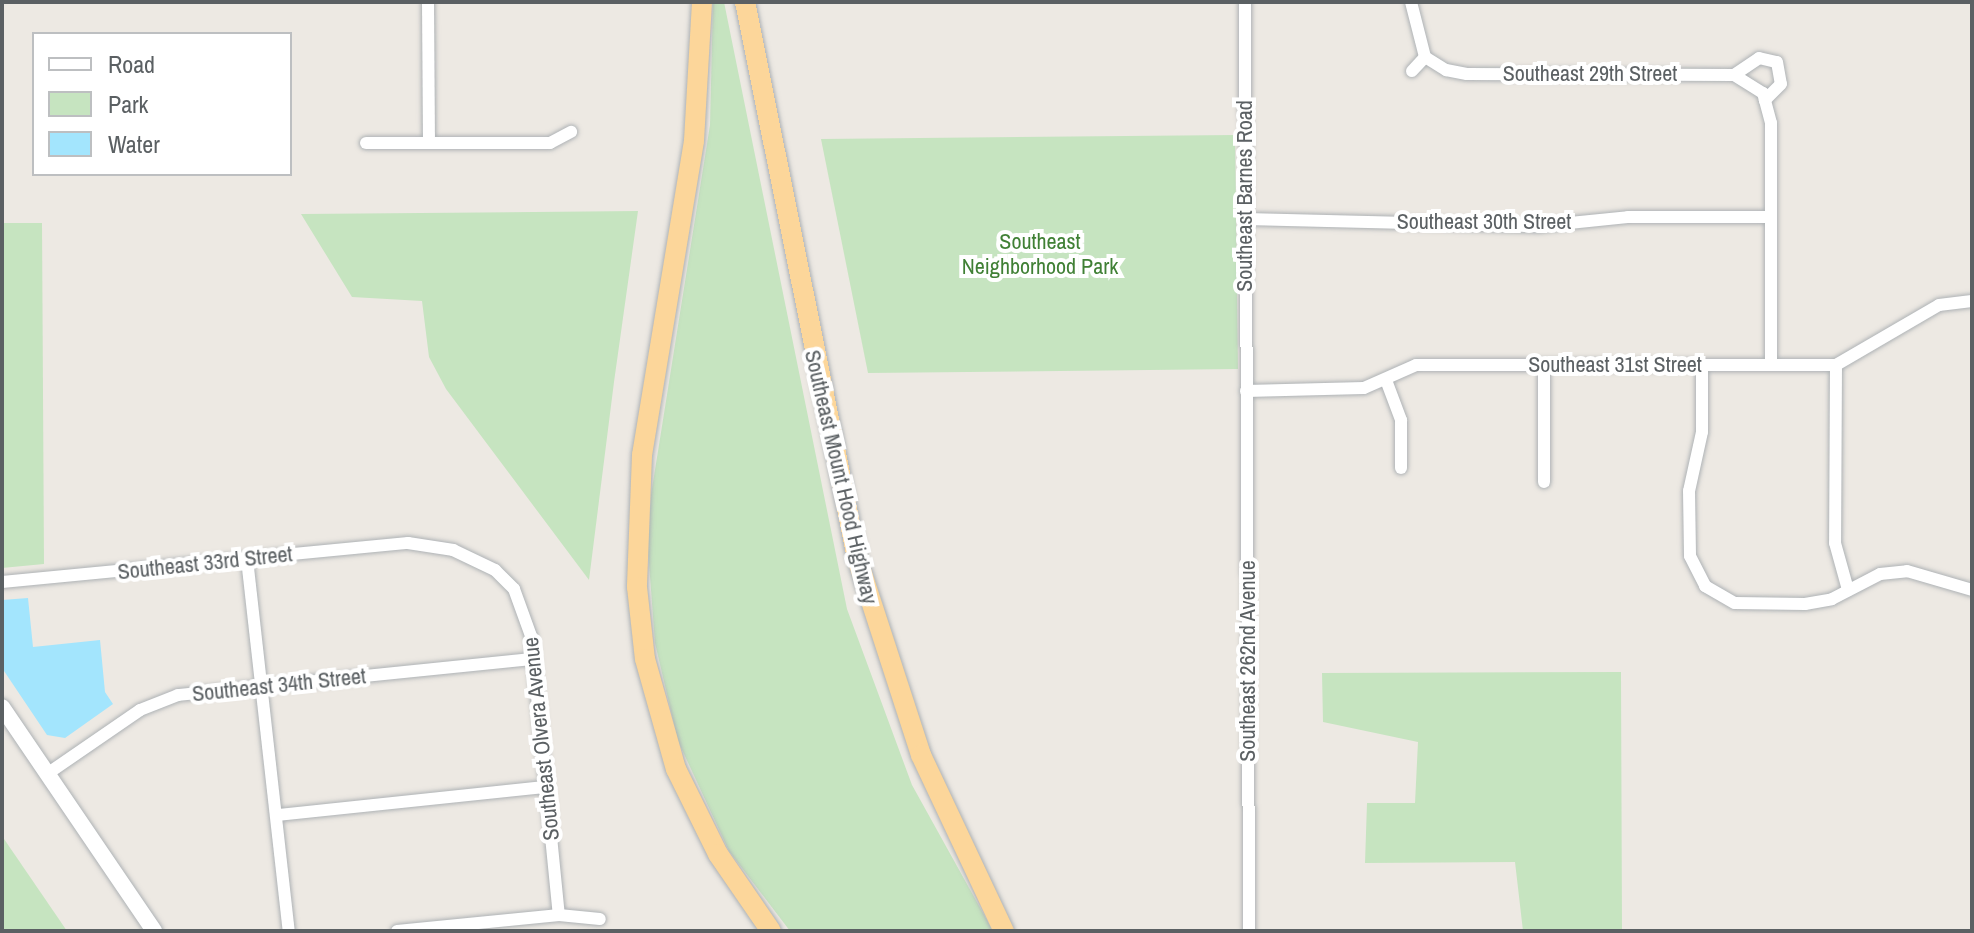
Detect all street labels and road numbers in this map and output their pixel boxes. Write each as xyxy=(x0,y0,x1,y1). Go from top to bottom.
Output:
street label: Southeast 29th Street xyxy=(1503,61,1677,87)
street label: Southeast Barnes Road xyxy=(1232,100,1258,292)
street label: Southeast 30th Street xyxy=(1397,209,1571,235)
street label: Southeast Mount Hood Highway xyxy=(799,347,883,607)
street label: Southeast 31st Street xyxy=(1528,352,1702,378)
street label: Southeast 33rd Street xyxy=(116,541,294,585)
street label: Southeast 262nd Avenue xyxy=(1235,560,1261,762)
street label: Southeast Olvera Avenue xyxy=(517,636,565,842)
street label: Southeast 34th Street xyxy=(191,663,367,707)

